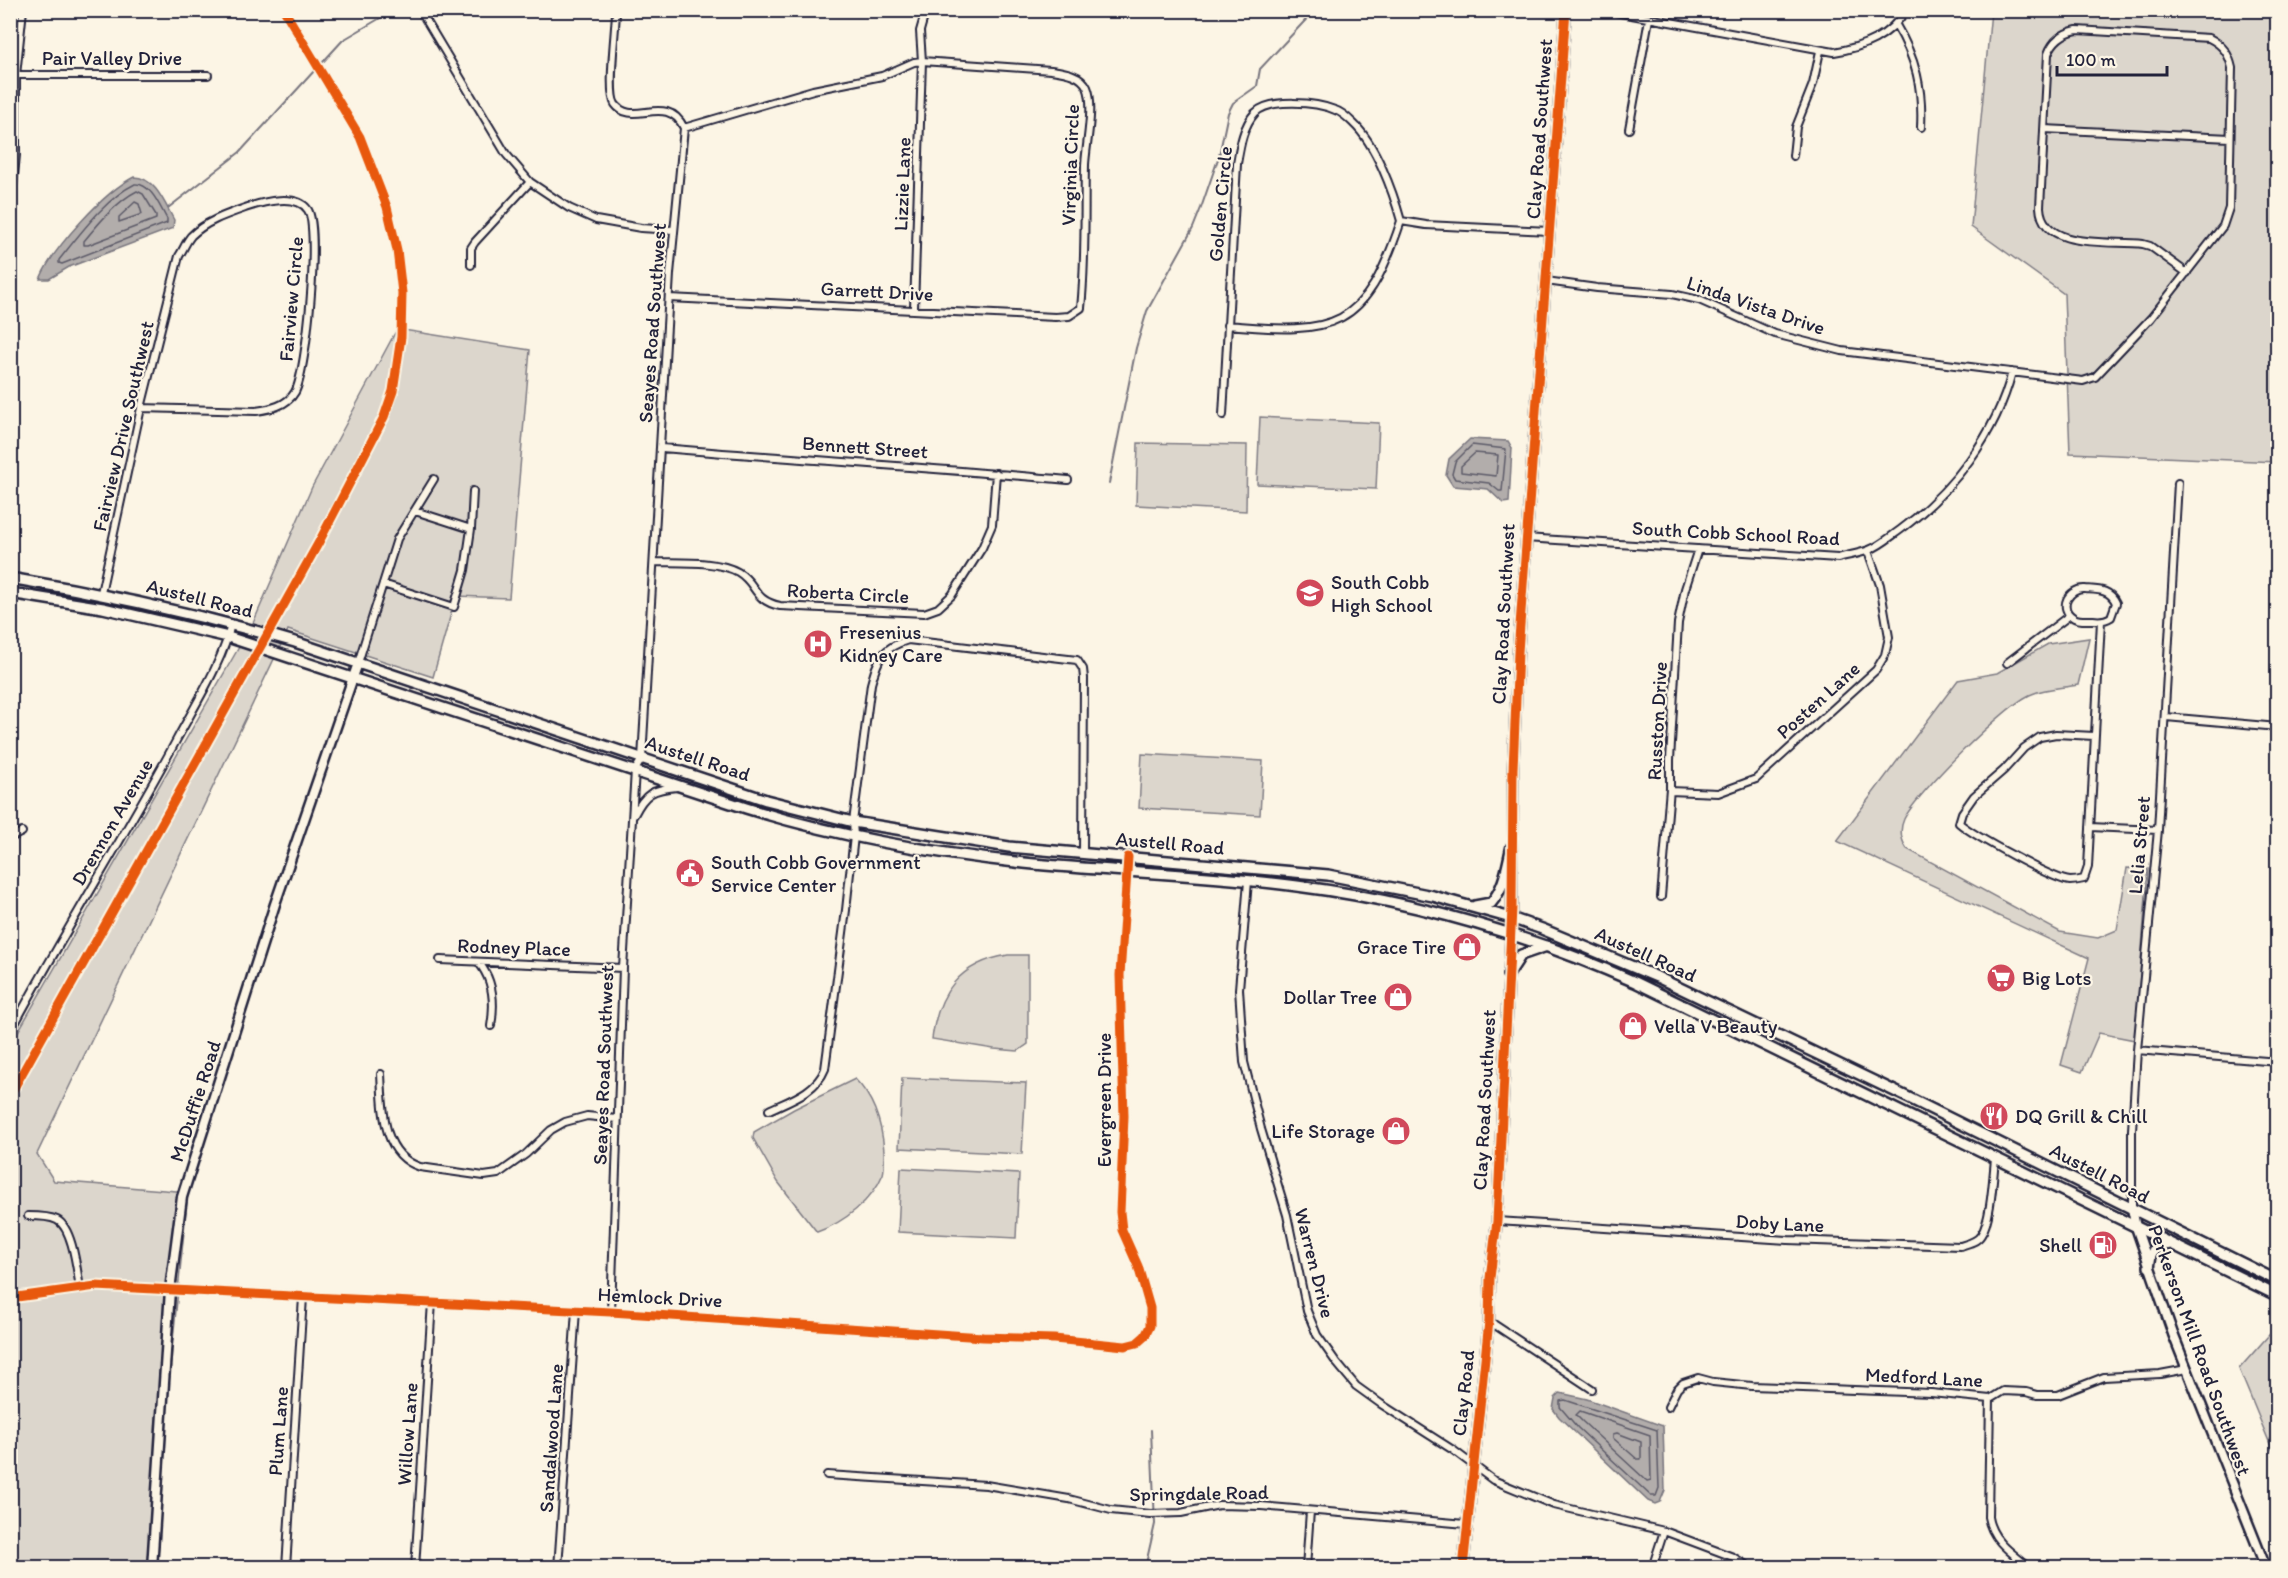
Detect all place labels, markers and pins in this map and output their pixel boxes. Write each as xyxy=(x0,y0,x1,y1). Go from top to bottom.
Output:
place label: South Cobb High School xyxy=(1331,570,1433,617)
school or university icon: South Cobb High School xyxy=(1294,577,1326,609)
place label: Fresenius Kidney Care xyxy=(839,620,943,667)
hospital icon: Fresenius Kidney Care xyxy=(802,628,834,660)
place label: South Cobb Government Service Center xyxy=(711,850,921,897)
public building icon: South Cobb Government Service Center xyxy=(674,857,706,889)
shop icon: Grace Tire xyxy=(1451,931,1483,963)
place label: Grace Tire xyxy=(1357,935,1446,959)
supermarket icon: Big Lots xyxy=(1985,962,2017,994)
place label: Big Lots xyxy=(2022,966,2092,990)
shop icon: Dollar Tree xyxy=(1382,981,1414,1013)
place label: Dollar Tree xyxy=(1283,985,1377,1009)
shop icon: Vella V Beauty xyxy=(1617,1010,1649,1042)
place label: Vella V Beauty xyxy=(1654,1014,1778,1038)
restaurant icon: DQ Grill & Chill xyxy=(1978,1100,2010,1132)
place label: DQ Grill & Chill xyxy=(2015,1104,2148,1128)
shop icon: Life Storage xyxy=(1380,1115,1412,1147)
place label: Life Storage xyxy=(1271,1119,1375,1143)
fuel station icon: Shell xyxy=(2087,1229,2119,1261)
place label: Shell xyxy=(2039,1233,2082,1257)

